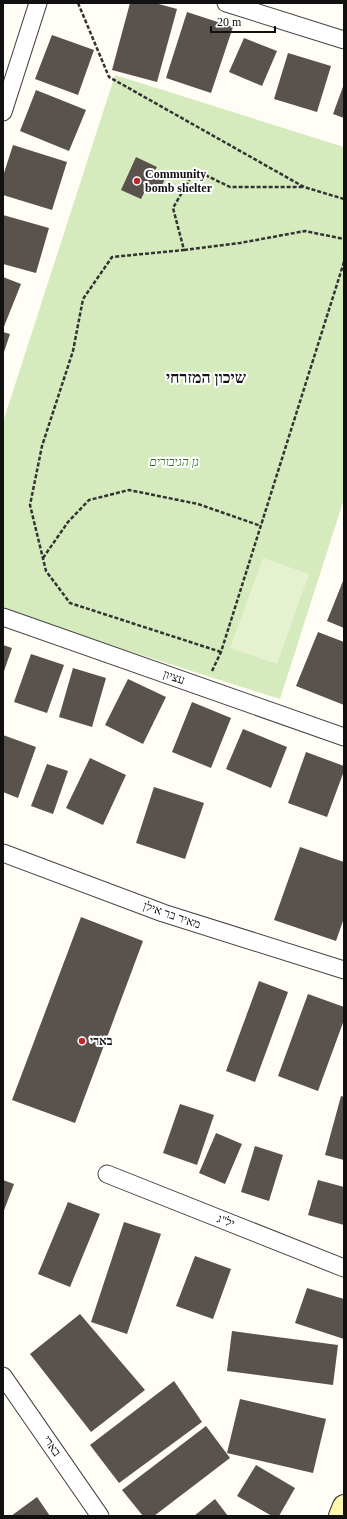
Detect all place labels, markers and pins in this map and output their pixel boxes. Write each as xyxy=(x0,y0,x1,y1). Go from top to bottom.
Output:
place label: Community bomb shelter xyxy=(145,167,213,195)
marker: Community bomb shelter xyxy=(132,176,142,186)
place label: בארי xyxy=(90,1034,113,1048)
marker: בארי xyxy=(77,1036,87,1046)

